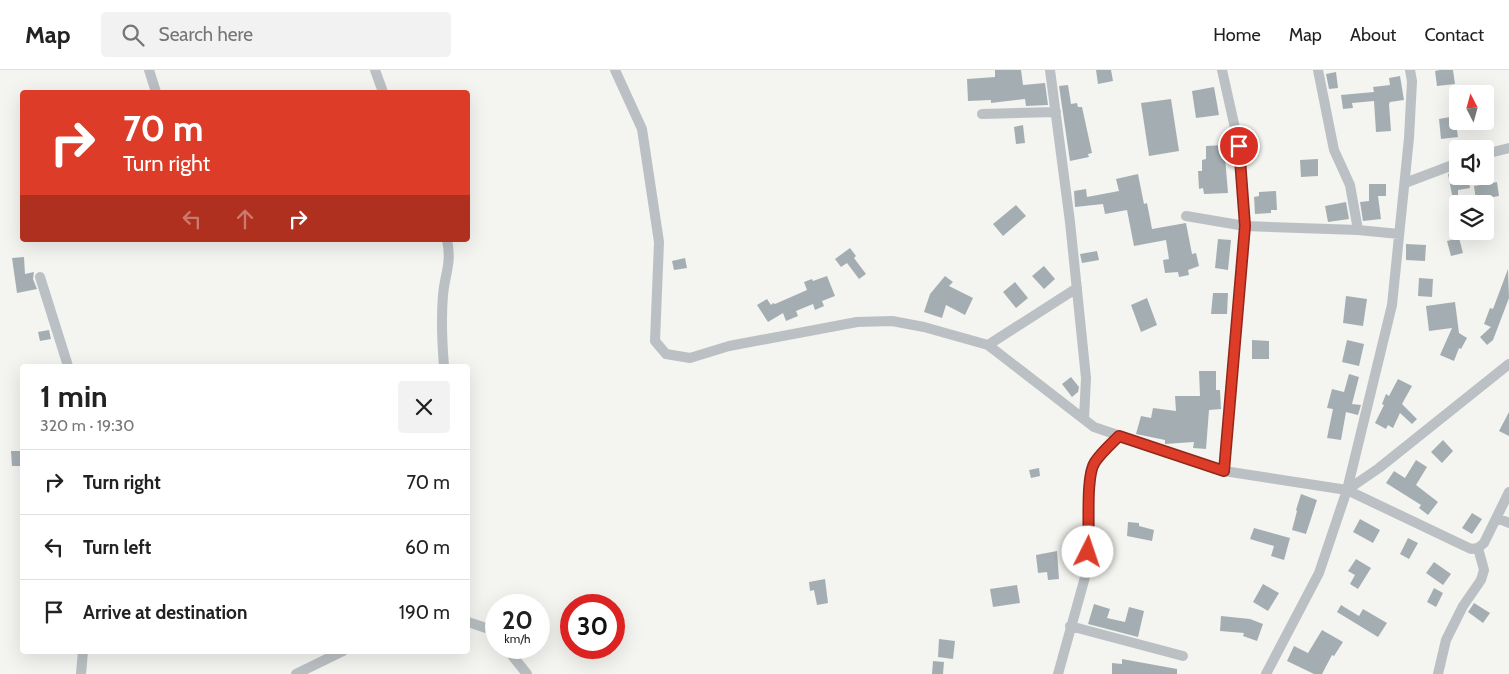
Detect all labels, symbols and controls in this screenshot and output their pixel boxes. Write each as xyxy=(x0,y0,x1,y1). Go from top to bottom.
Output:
search box xyxy=(101,12,451,57)
text: Map xyxy=(25,20,71,49)
icon: search xyxy=(119,21,147,49)
text: Search here xyxy=(159,23,253,46)
text: Home xyxy=(1213,24,1261,46)
text: Map xyxy=(1289,24,1322,46)
text: About xyxy=(1350,24,1396,46)
text: Contact xyxy=(1424,24,1484,46)
north arrow xyxy=(1449,85,1494,130)
map controls xyxy=(1449,85,1494,240)
text: 70 m xyxy=(123,107,204,150)
icon: right xyxy=(40,110,105,175)
pin xyxy=(1218,125,1260,167)
icon: arrive xyxy=(1225,132,1253,160)
button: sound xyxy=(1449,140,1494,185)
text: Turn right xyxy=(123,150,210,177)
button: layers xyxy=(1449,195,1494,240)
icon: left xyxy=(178,205,206,233)
icon: ahead xyxy=(231,205,259,233)
icon: right xyxy=(284,205,312,233)
text: 1 min xyxy=(40,378,108,415)
button: close xyxy=(398,381,450,433)
text: 320 m · 19:30 xyxy=(40,416,134,435)
icon: right xyxy=(40,468,68,496)
text: Turn right xyxy=(83,471,161,494)
text: 70 m xyxy=(406,471,450,494)
position arrow xyxy=(1061,525,1113,577)
icon: left xyxy=(40,533,68,561)
text: Turn left xyxy=(83,536,151,559)
text: 60 m xyxy=(405,536,450,559)
speed limit sign: 30 xyxy=(560,594,625,659)
icon: arrive xyxy=(40,598,68,626)
text: Arrive at destination xyxy=(83,601,247,624)
text: 190 m xyxy=(399,601,450,624)
text: 20 xyxy=(502,605,533,635)
text: km/h xyxy=(504,631,531,646)

